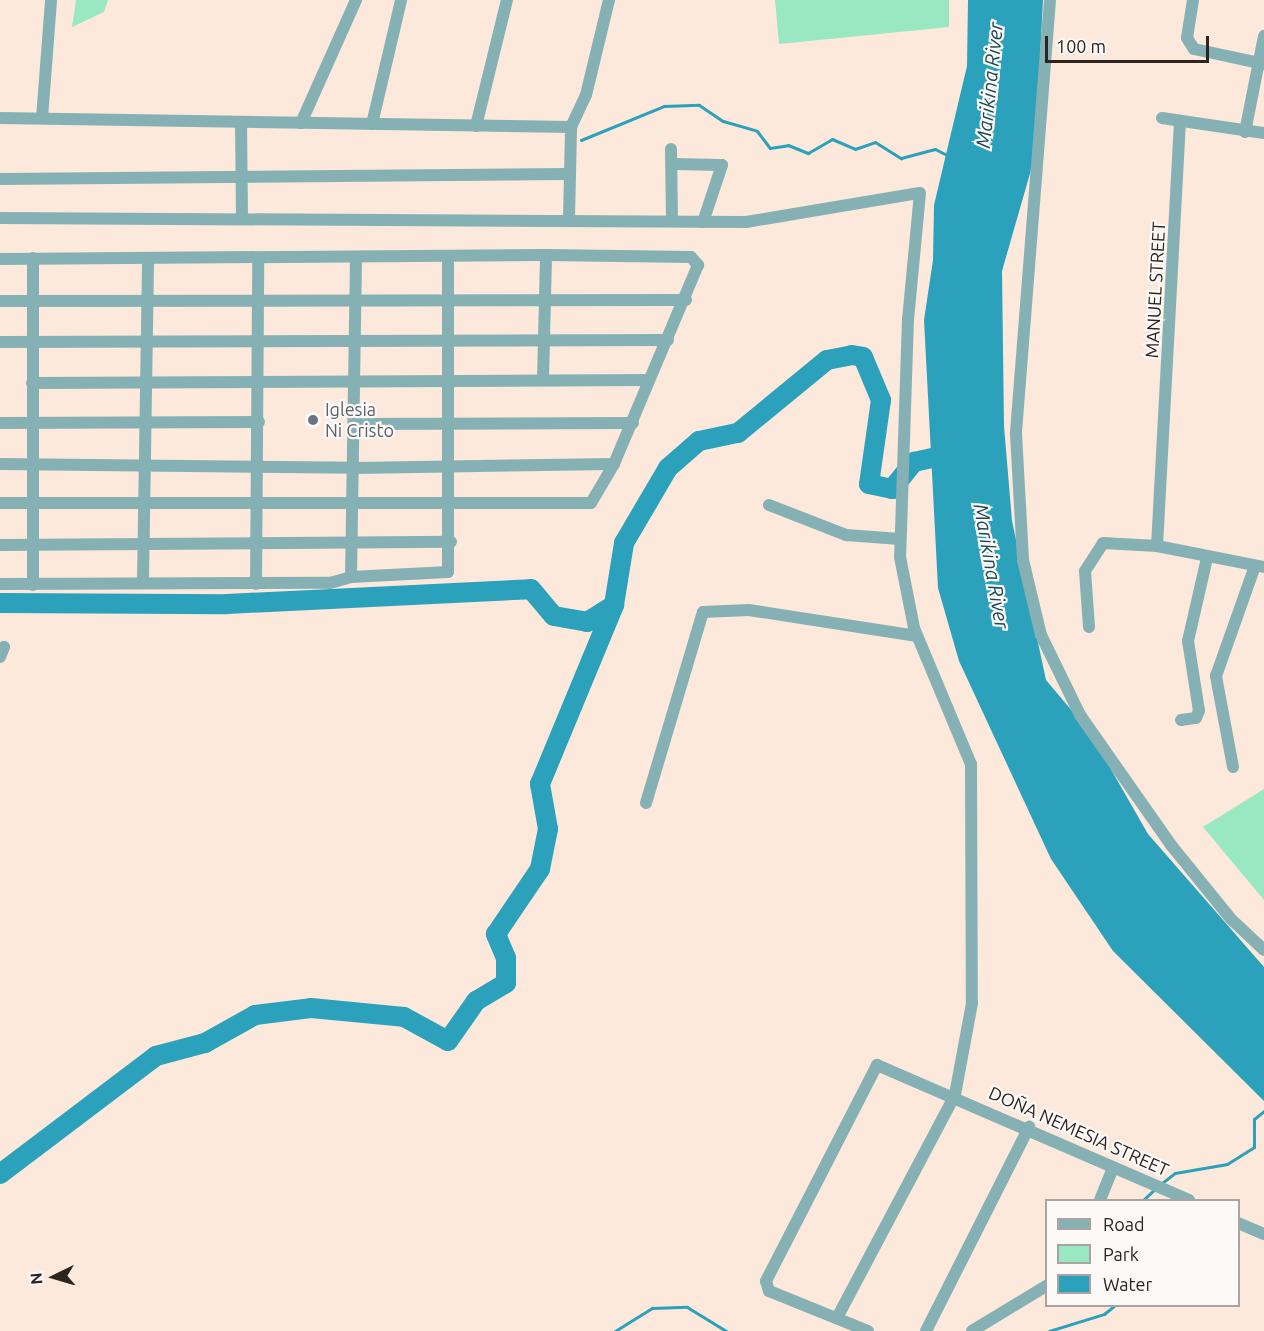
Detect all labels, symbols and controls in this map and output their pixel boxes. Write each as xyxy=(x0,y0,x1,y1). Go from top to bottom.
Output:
water label: Marikina River xyxy=(970,21,1008,149)
scale bar xyxy=(1048,24,1212,62)
text: 100 m xyxy=(1056,36,1106,56)
street label: MANUEL STREET xyxy=(1141,221,1169,359)
place label: Iglesia Ni Cristo xyxy=(325,399,394,442)
marker: Iglesia Ni Cristo xyxy=(306,413,320,427)
water label: Marikina River xyxy=(969,502,1015,630)
street label: DOÑA NEMESIA STREET xyxy=(986,1082,1172,1180)
legend xyxy=(1045,1199,1240,1307)
text: Road xyxy=(1103,1214,1145,1234)
text: Park xyxy=(1103,1244,1139,1264)
north arrow xyxy=(24,1247,84,1307)
text: N xyxy=(27,1272,46,1285)
text: Water xyxy=(1103,1274,1152,1294)

